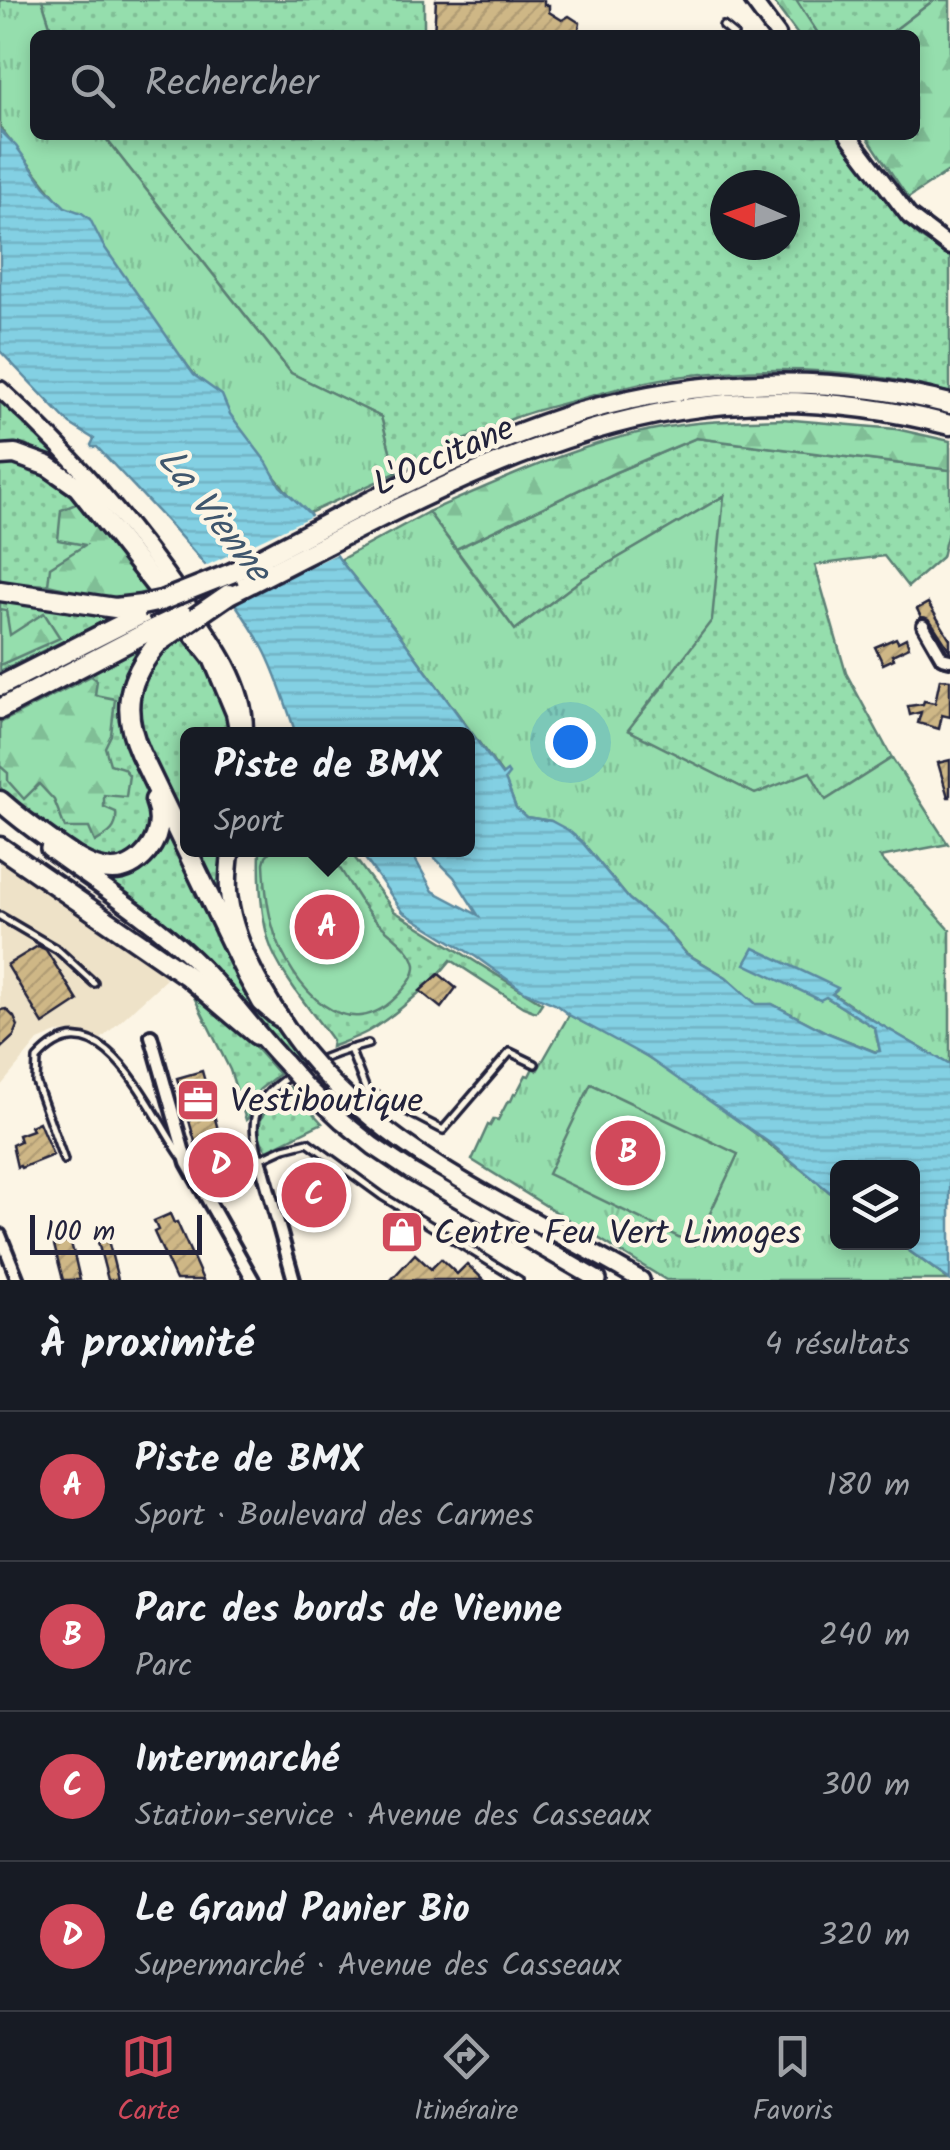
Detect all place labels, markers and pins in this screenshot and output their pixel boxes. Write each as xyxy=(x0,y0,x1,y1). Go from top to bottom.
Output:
pin: A xyxy=(294,890,360,964)
place label: Vestiboutique xyxy=(230,1075,424,1131)
office icon: Vestiboutique xyxy=(175,1077,221,1123)
pin: B xyxy=(596,1116,660,1190)
pin: D xyxy=(188,1128,254,1202)
pin: C xyxy=(282,1158,346,1232)
place label: Centre Feu Vert Limoges xyxy=(434,1207,801,1263)
shop icon: Centre Feu Vert Limoges xyxy=(379,1209,425,1255)

